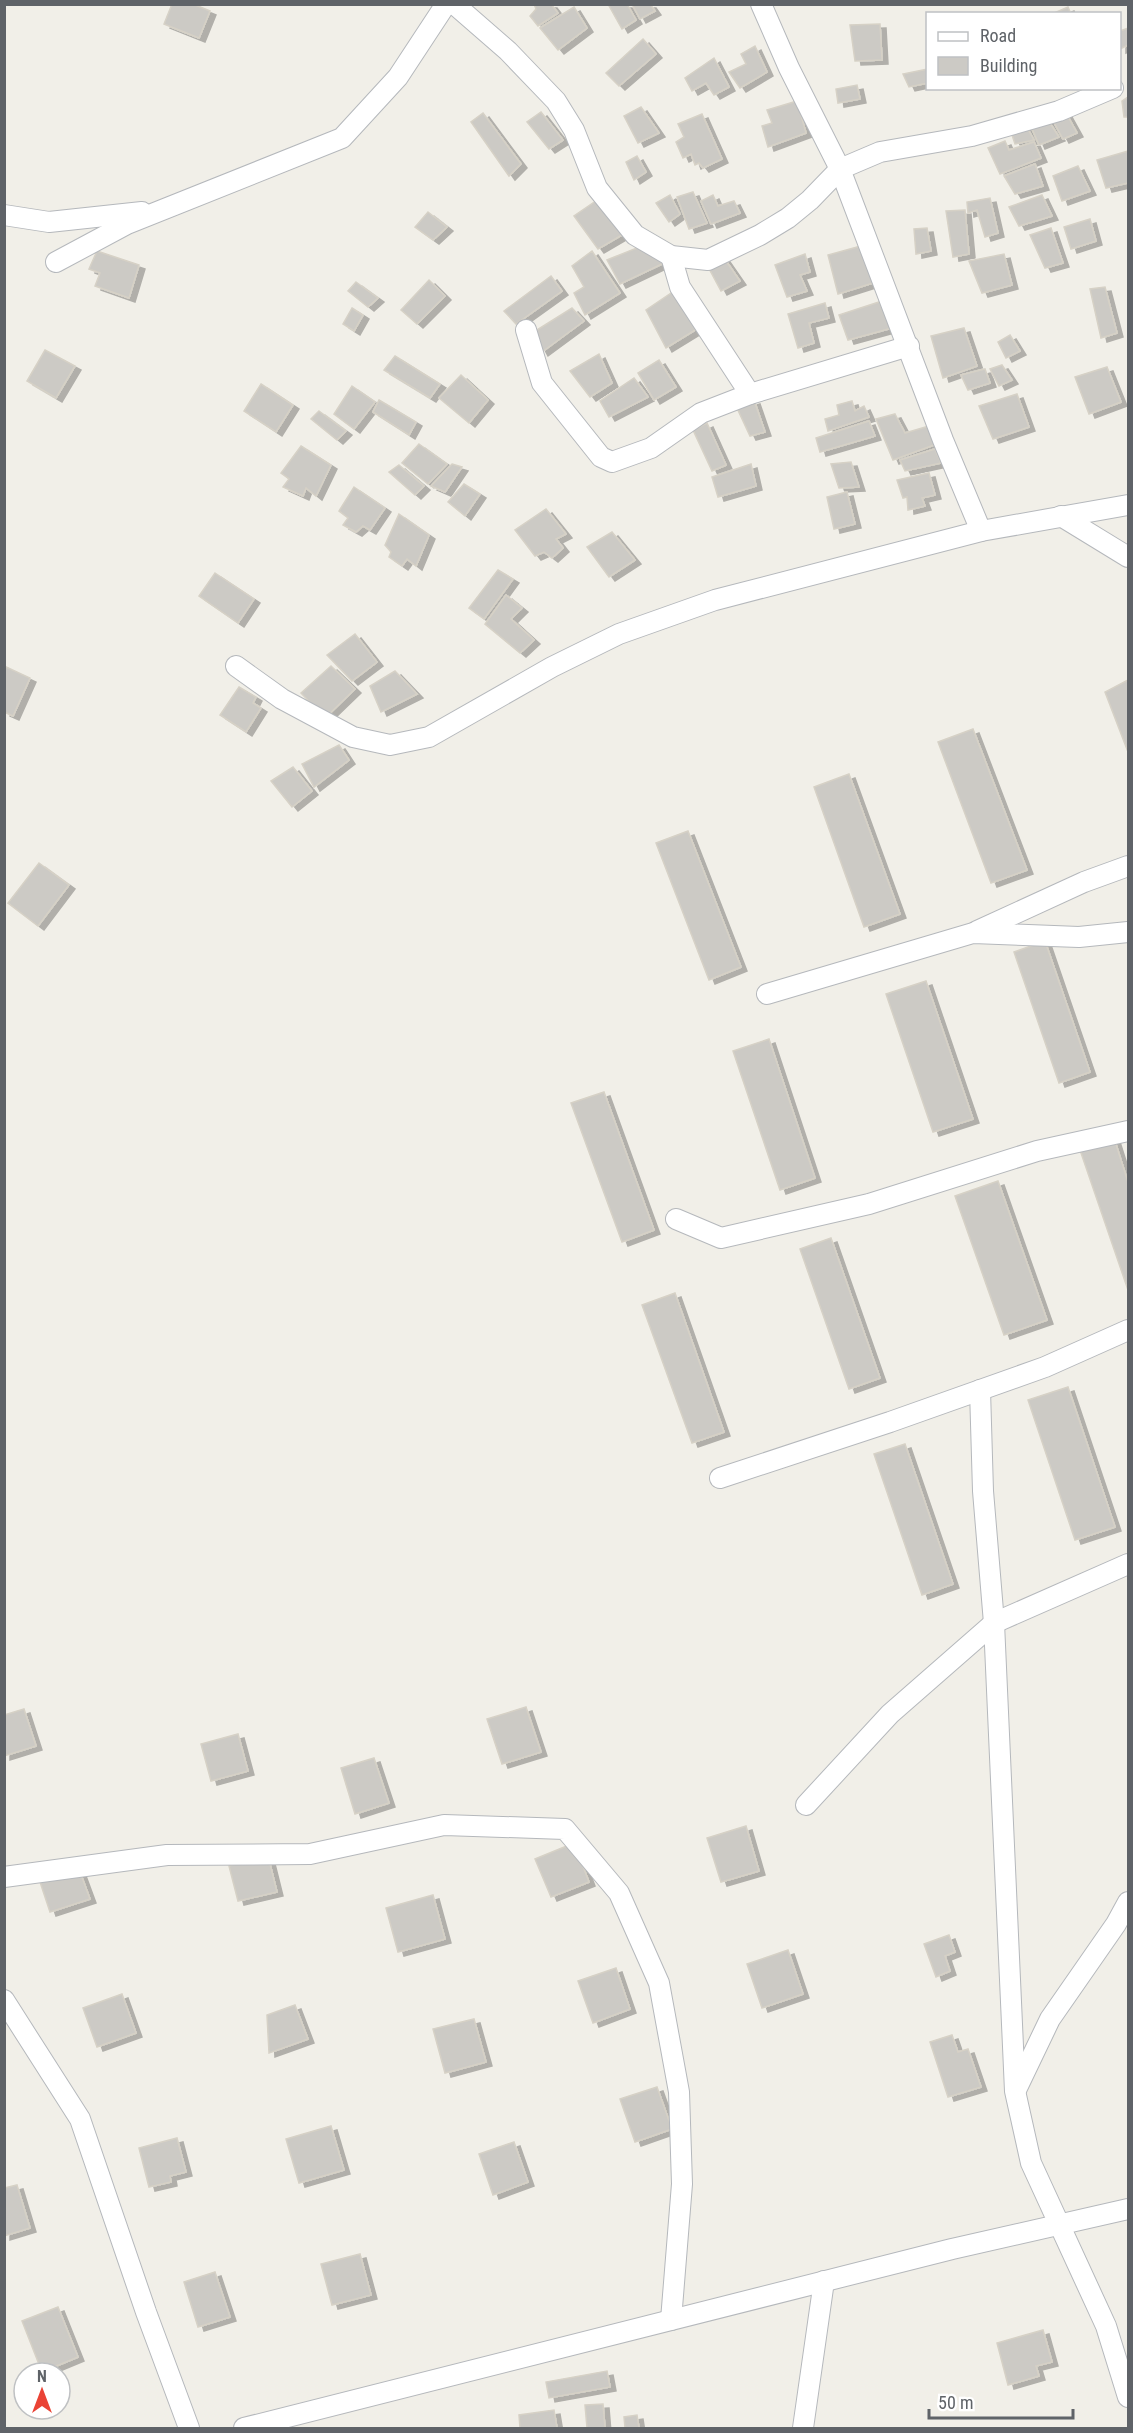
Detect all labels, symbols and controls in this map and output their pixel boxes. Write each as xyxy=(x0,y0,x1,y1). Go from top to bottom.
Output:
legend xyxy=(926,12,1121,90)
text: Road xyxy=(980,25,1016,46)
text: Building xyxy=(980,55,1037,76)
north arrow xyxy=(12,2361,72,2421)
text: N xyxy=(37,2367,47,2386)
scale bar xyxy=(929,2382,1073,2420)
text: 50 m xyxy=(938,2392,973,2413)

